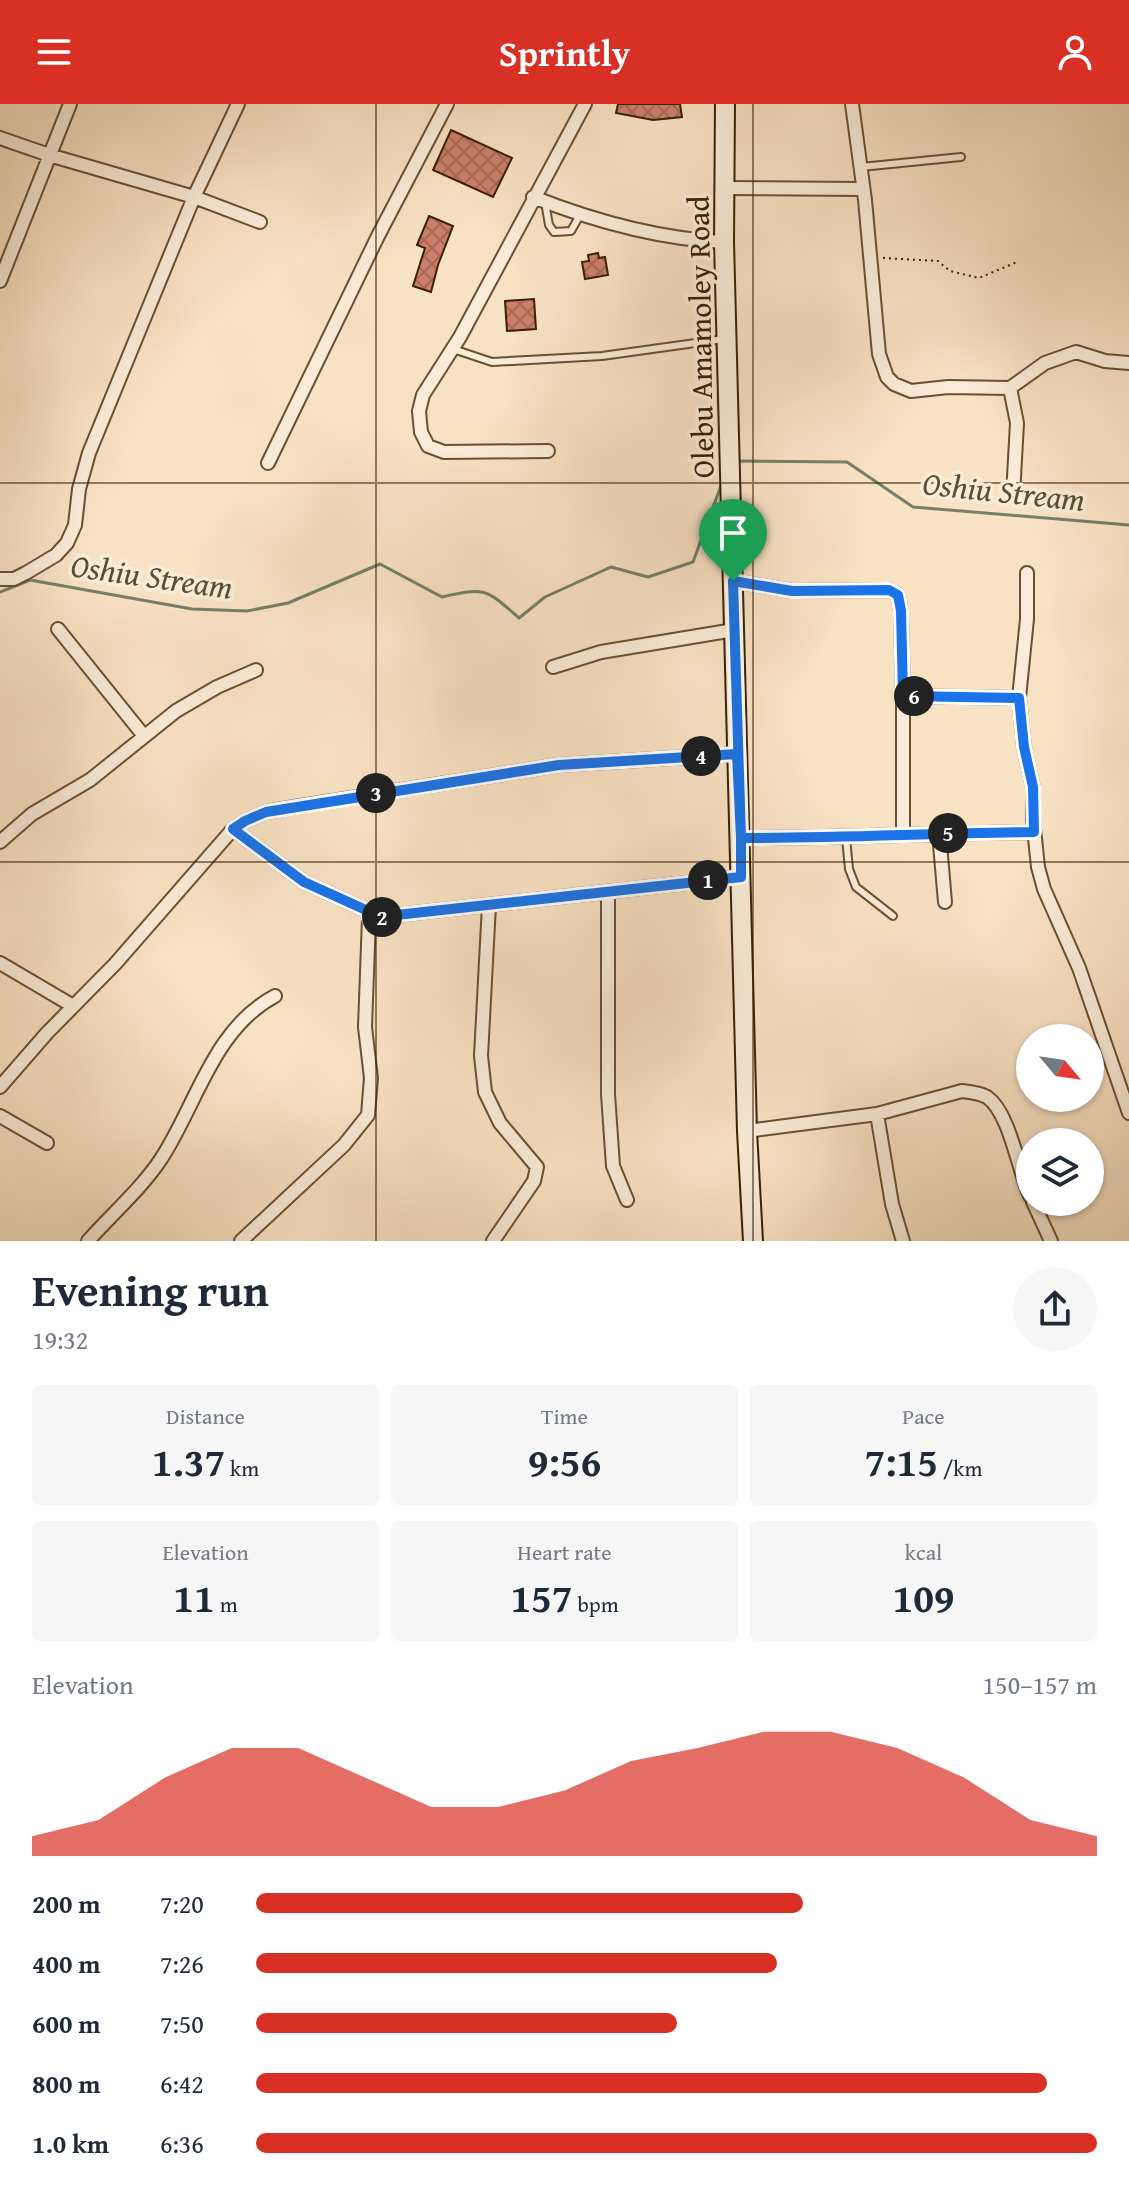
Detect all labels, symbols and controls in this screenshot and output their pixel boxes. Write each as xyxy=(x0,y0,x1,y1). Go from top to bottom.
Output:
text: Sprintly xyxy=(499,26,630,79)
icon: menu xyxy=(32,30,76,74)
icon: person xyxy=(1053,30,1097,74)
street label: Olebu Amamoley Road xyxy=(676,195,724,479)
water label: Oshiu Stream xyxy=(920,459,1088,523)
pin xyxy=(699,499,767,581)
icon: arrive xyxy=(711,511,755,555)
water label: Oshiu Stream xyxy=(68,541,236,611)
pin: 6 xyxy=(894,676,934,716)
text: 6 xyxy=(908,680,920,712)
pin: 4 xyxy=(681,736,721,776)
text: 4 xyxy=(695,740,707,772)
pin: 3 xyxy=(356,773,396,813)
text: 3 xyxy=(370,777,382,809)
pin: 5 xyxy=(928,813,968,853)
text: 5 xyxy=(942,817,954,849)
pin: 1 xyxy=(688,860,728,900)
text: 1 xyxy=(702,864,714,896)
pin: 2 xyxy=(362,897,402,937)
text: 2 xyxy=(376,901,388,933)
north arrow xyxy=(1016,1024,1104,1112)
map controls xyxy=(1016,1024,1104,1216)
button: layers xyxy=(1016,1128,1104,1216)
text: Evening run xyxy=(32,1258,269,1322)
button: share xyxy=(1013,1267,1097,1351)
text: 19:32 xyxy=(32,1320,88,1359)
text: Distance xyxy=(166,1400,245,1432)
text: Time xyxy=(541,1400,588,1432)
text: Pace xyxy=(902,1400,945,1432)
text: 1.37 xyxy=(152,1432,225,1491)
text: 9:56 xyxy=(528,1432,601,1491)
text: 7:15 xyxy=(865,1432,938,1491)
text: km xyxy=(225,1452,259,1484)
text: /km xyxy=(938,1452,982,1484)
text: Elevation xyxy=(162,1536,249,1568)
text: Heart rate xyxy=(517,1536,612,1568)
text: kcal xyxy=(905,1536,942,1568)
text: 11 xyxy=(173,1568,215,1627)
text: 157 xyxy=(510,1568,573,1627)
text: 109 xyxy=(892,1568,955,1627)
text: m xyxy=(215,1588,238,1620)
text: bpm xyxy=(573,1588,619,1620)
text: Elevation xyxy=(32,1665,134,1704)
text: 150–157 m xyxy=(983,1665,1097,1704)
text: 200 m xyxy=(32,1884,100,1923)
text: 7:20 xyxy=(160,1884,204,1923)
text: 400 m xyxy=(32,1944,100,1983)
text: 7:26 xyxy=(160,1944,204,1983)
text: 600 m xyxy=(32,2004,100,2043)
text: 7:50 xyxy=(160,2004,204,2043)
text: 800 m xyxy=(32,2064,100,2103)
text: 6:42 xyxy=(160,2064,204,2103)
text: 1.0 km xyxy=(32,2124,109,2163)
text: 6:36 xyxy=(160,2124,204,2163)

